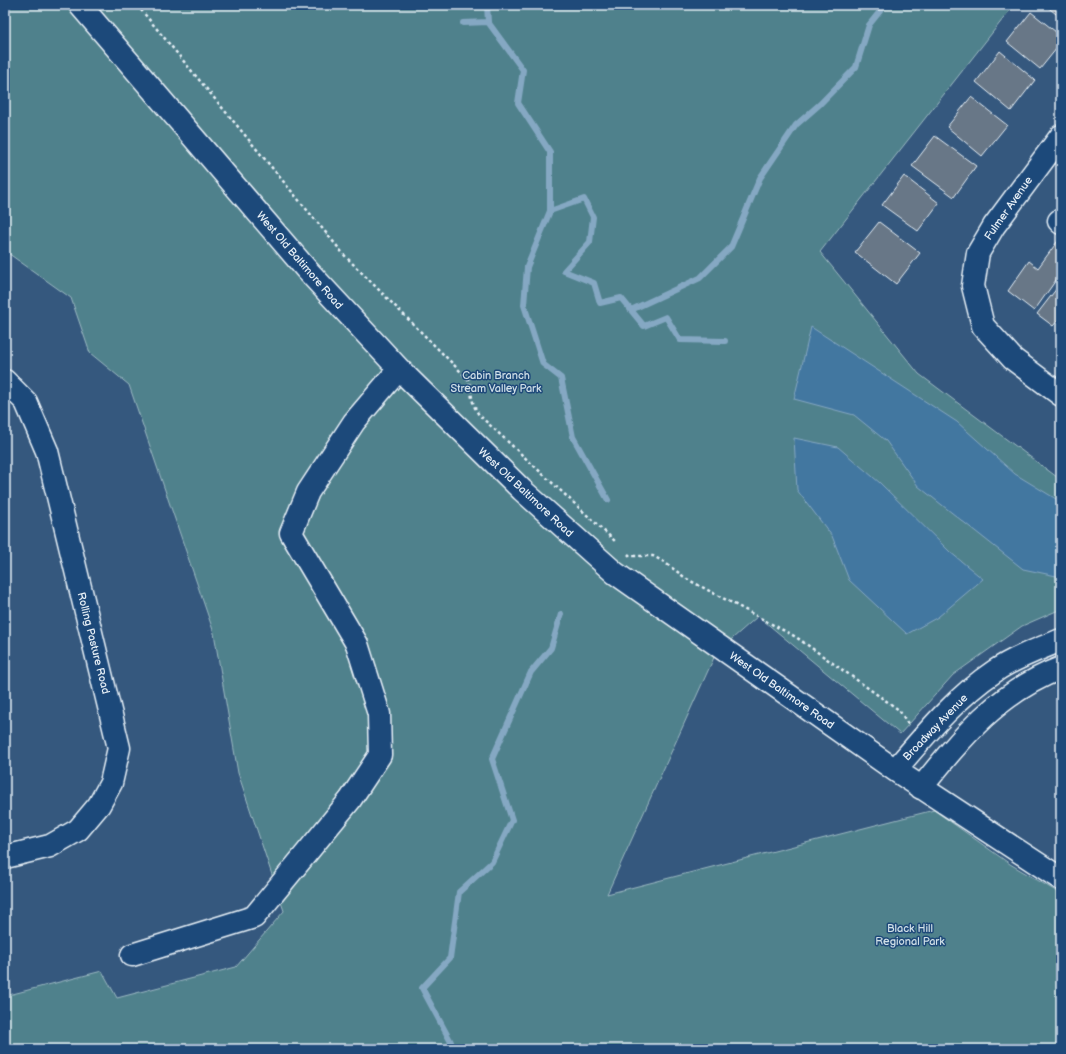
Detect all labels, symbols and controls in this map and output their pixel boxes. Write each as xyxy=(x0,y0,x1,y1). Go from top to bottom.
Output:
street label: Fulmer Avenue xyxy=(982,174,1035,243)
street label: West Old Baltimore Road xyxy=(254,209,346,312)
park label: Cabin Branch Stream Valley Park xyxy=(451,369,542,395)
street label: West Old Baltimore Road xyxy=(475,445,576,540)
street label: Rolling Pasture Road xyxy=(75,591,112,695)
street label: West Old Baltimore Road xyxy=(727,649,837,732)
street label: Broadway Avenue xyxy=(900,691,971,763)
park label: Black Hill Regional Park xyxy=(875,922,945,948)

